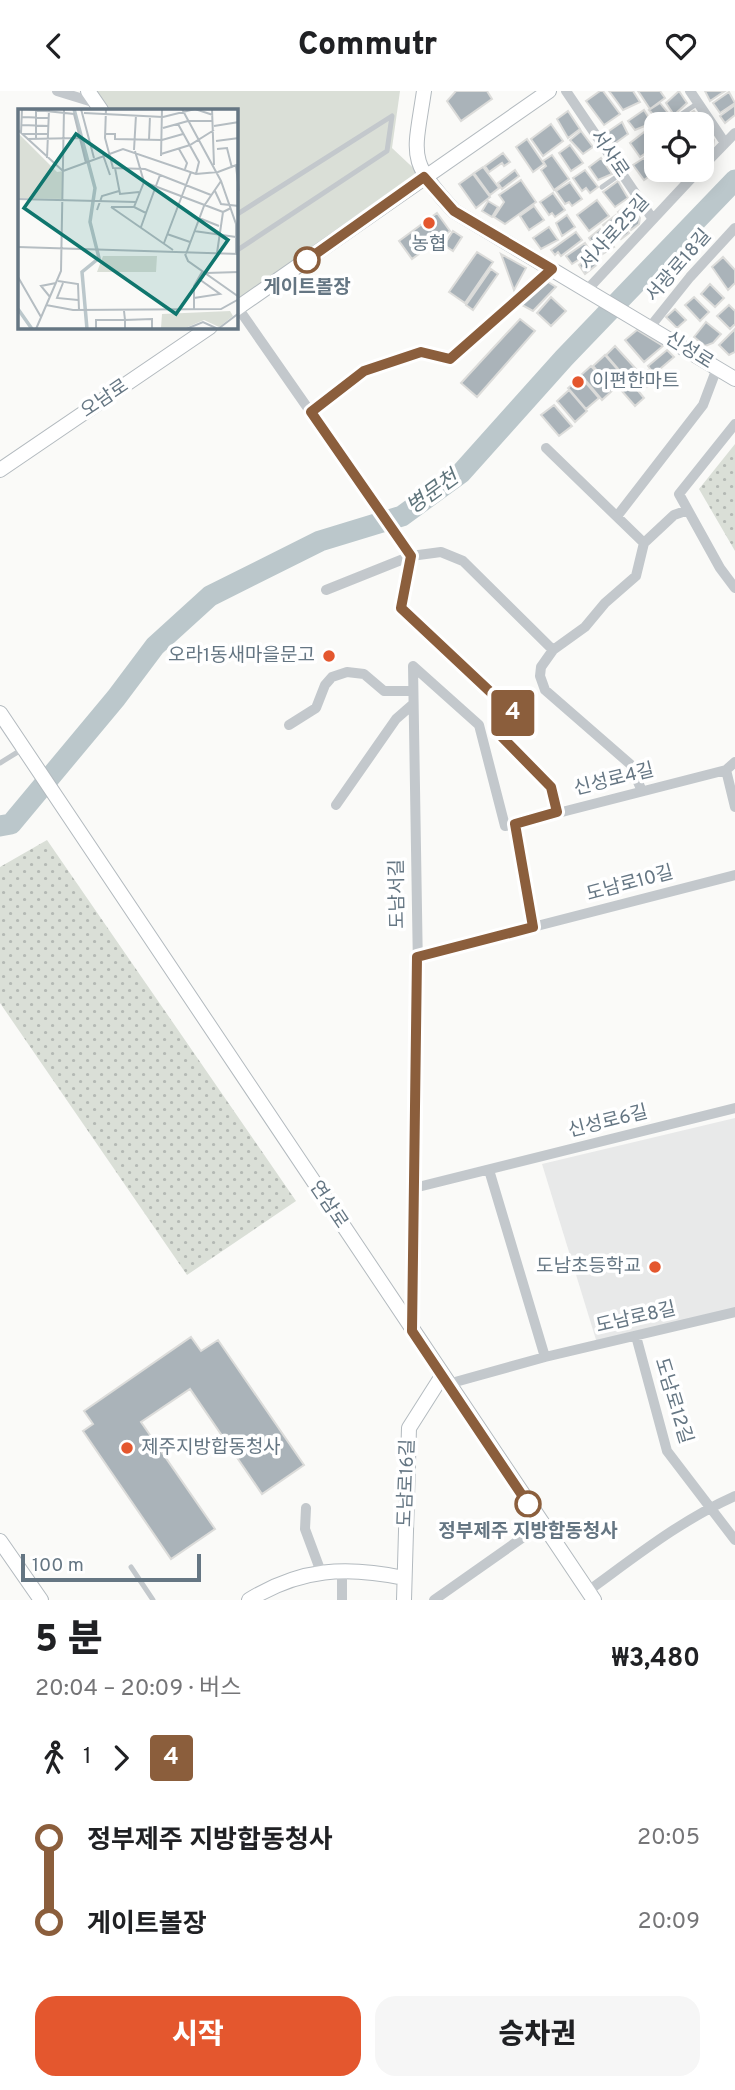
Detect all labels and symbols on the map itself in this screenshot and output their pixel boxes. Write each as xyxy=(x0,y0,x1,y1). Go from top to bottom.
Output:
inset map xyxy=(18,109,238,329)
street label: 서사로 xyxy=(584,126,634,182)
street label: 서사로25길 xyxy=(575,190,655,276)
marker: 농협 xyxy=(421,215,437,231)
street label: 서광로18길 xyxy=(641,225,717,307)
place label: 농협 xyxy=(412,233,446,257)
marker: 게이트볼장 xyxy=(294,247,320,273)
place label: 게이트볼장 xyxy=(263,276,351,300)
street label: 신성로 xyxy=(660,327,718,375)
place label: 이편한마트 xyxy=(592,370,679,394)
street label: 오남로 xyxy=(77,374,133,424)
marker: 이편한마트 xyxy=(570,374,586,390)
water label: 병문천 xyxy=(402,463,467,521)
place label: 오라1동새마을문고 xyxy=(168,644,315,668)
marker: 오라1동새마을문고 xyxy=(321,648,337,664)
line badge: 4 xyxy=(490,690,536,736)
street label: 신성로4길 xyxy=(571,758,657,802)
street label: 도남서길 xyxy=(385,859,411,929)
street label: 도남로10길 xyxy=(584,861,676,907)
street label: 신성로6길 xyxy=(566,1101,650,1143)
street label: 연삼로 xyxy=(303,1177,353,1233)
place label: 도남초등학교 xyxy=(536,1255,641,1279)
marker: 도남초등학교 xyxy=(647,1259,663,1275)
street label: 도남로8길 xyxy=(594,1297,678,1339)
street label: 도남로12길 xyxy=(649,1355,697,1447)
place label: 제주지방합동청사 xyxy=(141,1436,281,1460)
street label: 도남로16길 xyxy=(393,1438,421,1528)
marker: 제주지방합동청사 xyxy=(119,1440,135,1456)
marker: 정부제주 지방합동청사 xyxy=(515,1491,541,1517)
place label: 정부제주 지방합동청사 xyxy=(438,1520,618,1544)
scale bar xyxy=(21,1551,201,1583)

